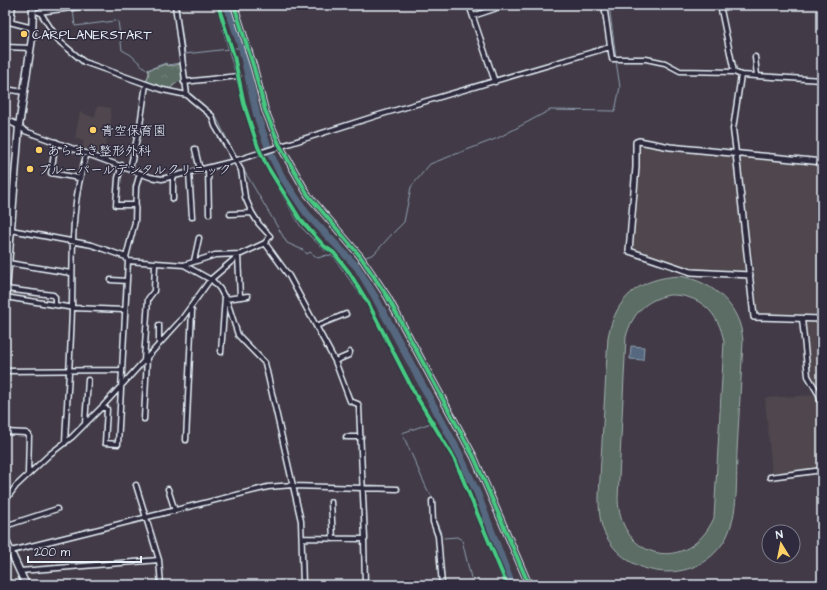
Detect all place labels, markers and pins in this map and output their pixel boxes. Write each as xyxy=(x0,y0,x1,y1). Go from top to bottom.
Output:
place label: CARPLANERSTART xyxy=(32,26,153,44)
marker: CARPLANERSTART xyxy=(19,29,29,39)
place label: 青空保育園 xyxy=(101,122,166,140)
marker: 青空保育園 xyxy=(88,125,98,135)
place label: あらまき整形外科 xyxy=(47,142,151,160)
marker: あらまき整形外科 xyxy=(34,145,44,155)
place label: ブルーパールデンタルクリニック xyxy=(38,161,231,179)
marker: ブルーパールデンタルクリニック xyxy=(25,164,35,174)

